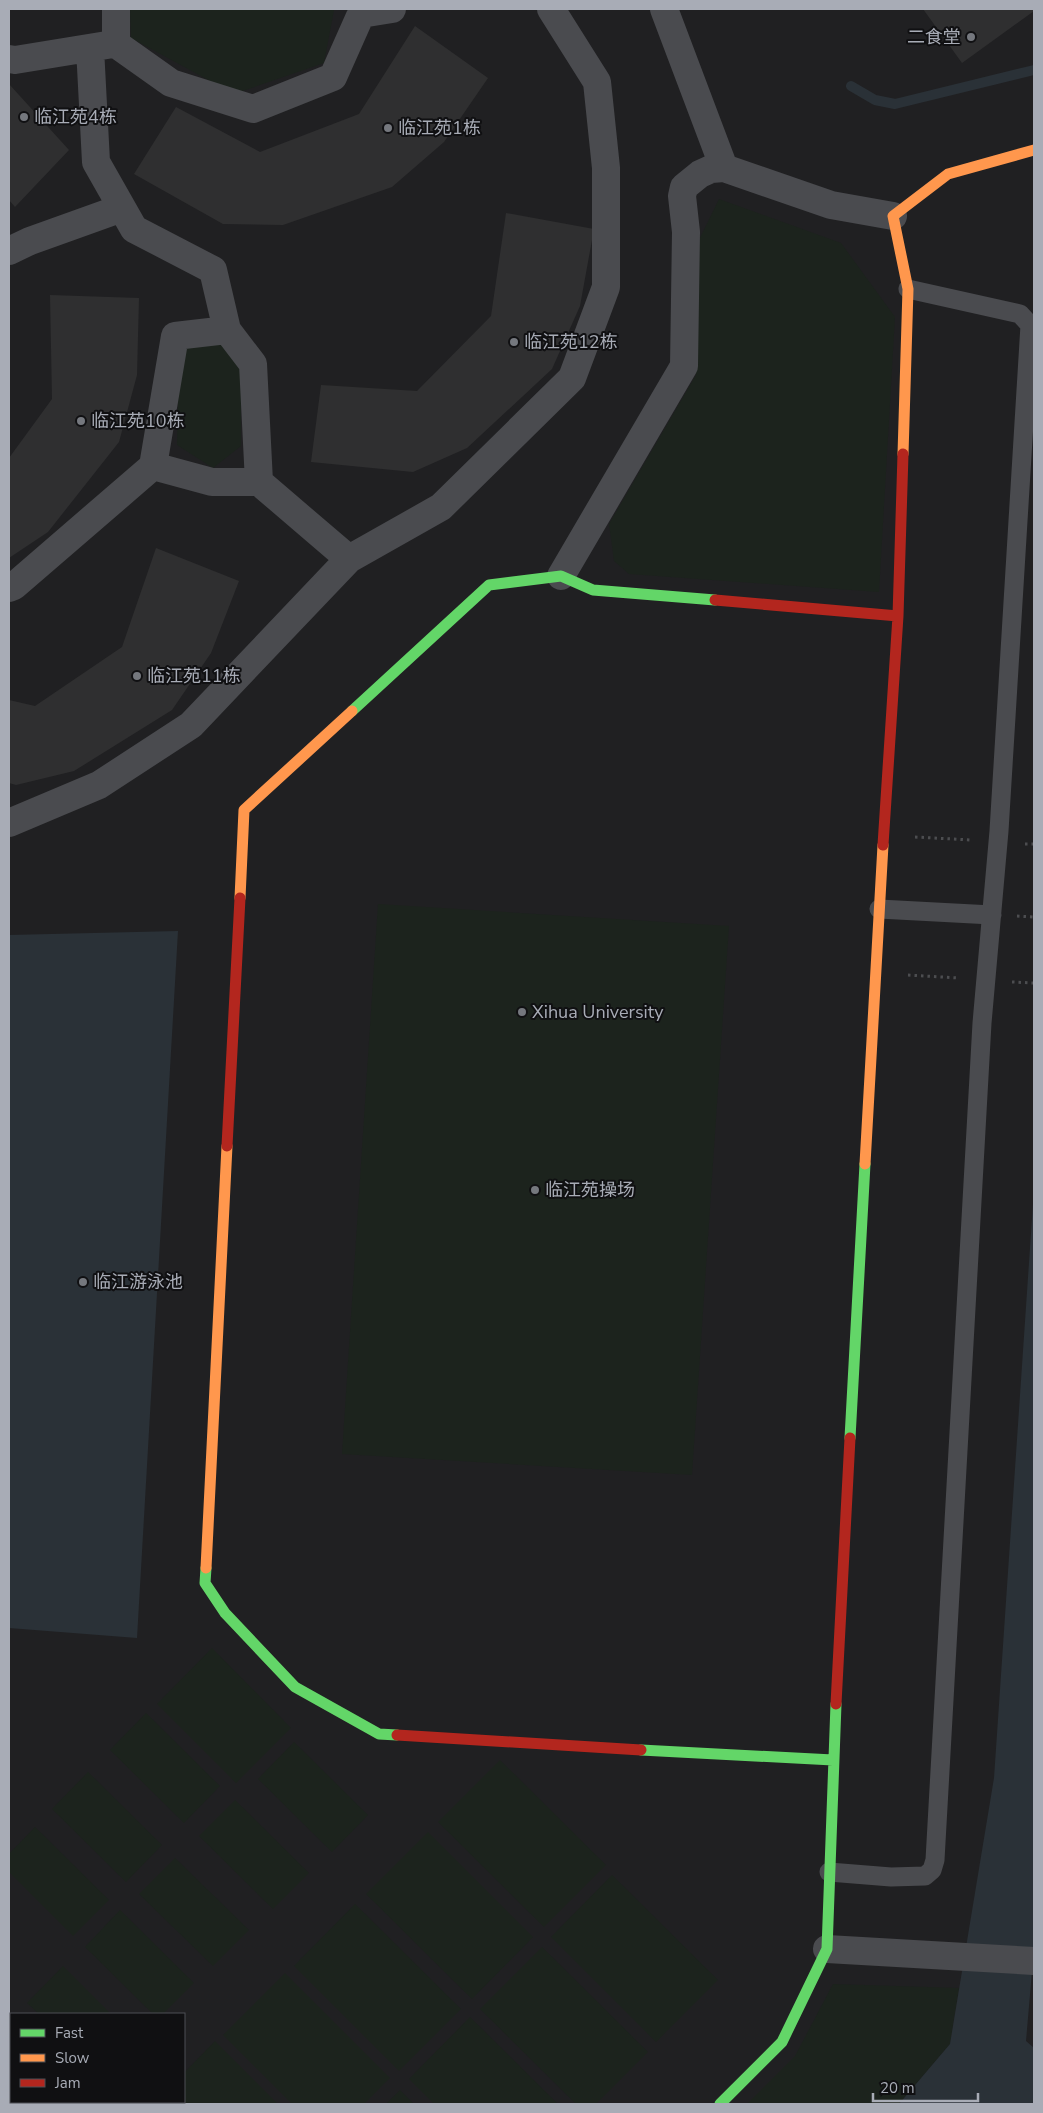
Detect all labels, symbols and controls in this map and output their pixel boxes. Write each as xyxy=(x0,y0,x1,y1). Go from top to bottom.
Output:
place label: 二食堂 xyxy=(907,25,961,49)
marker: 二食堂 xyxy=(965,31,977,43)
place label: 临江苑4栋 xyxy=(34,105,117,129)
marker: 临江苑4栋 xyxy=(18,111,30,123)
place label: 临江苑1栋 xyxy=(398,116,481,140)
marker: 临江苑1栋 xyxy=(382,122,394,134)
place label: 临江苑12栋 xyxy=(524,330,618,354)
marker: 临江苑12栋 xyxy=(508,336,520,348)
place label: 临江苑10栋 xyxy=(91,409,185,433)
marker: 临江苑10栋 xyxy=(75,415,87,427)
place label: 临江苑11栋 xyxy=(147,664,241,688)
marker: 临江苑11栋 xyxy=(131,670,143,682)
place label: Xihua University xyxy=(532,1000,664,1024)
marker: Xihua University xyxy=(516,1006,528,1018)
place label: 临江苑操场 xyxy=(545,1178,635,1202)
marker: 临江苑操场 xyxy=(529,1184,541,1196)
place label: 临江游泳池 xyxy=(93,1270,183,1294)
marker: 临江游泳池 xyxy=(77,1276,89,1288)
legend xyxy=(10,2013,185,2103)
text: Fast xyxy=(55,2023,84,2043)
text: Slow xyxy=(55,2048,90,2068)
scale bar xyxy=(873,2070,978,2102)
text: Jam xyxy=(54,2073,81,2093)
text: 20 m xyxy=(880,2078,915,2098)

